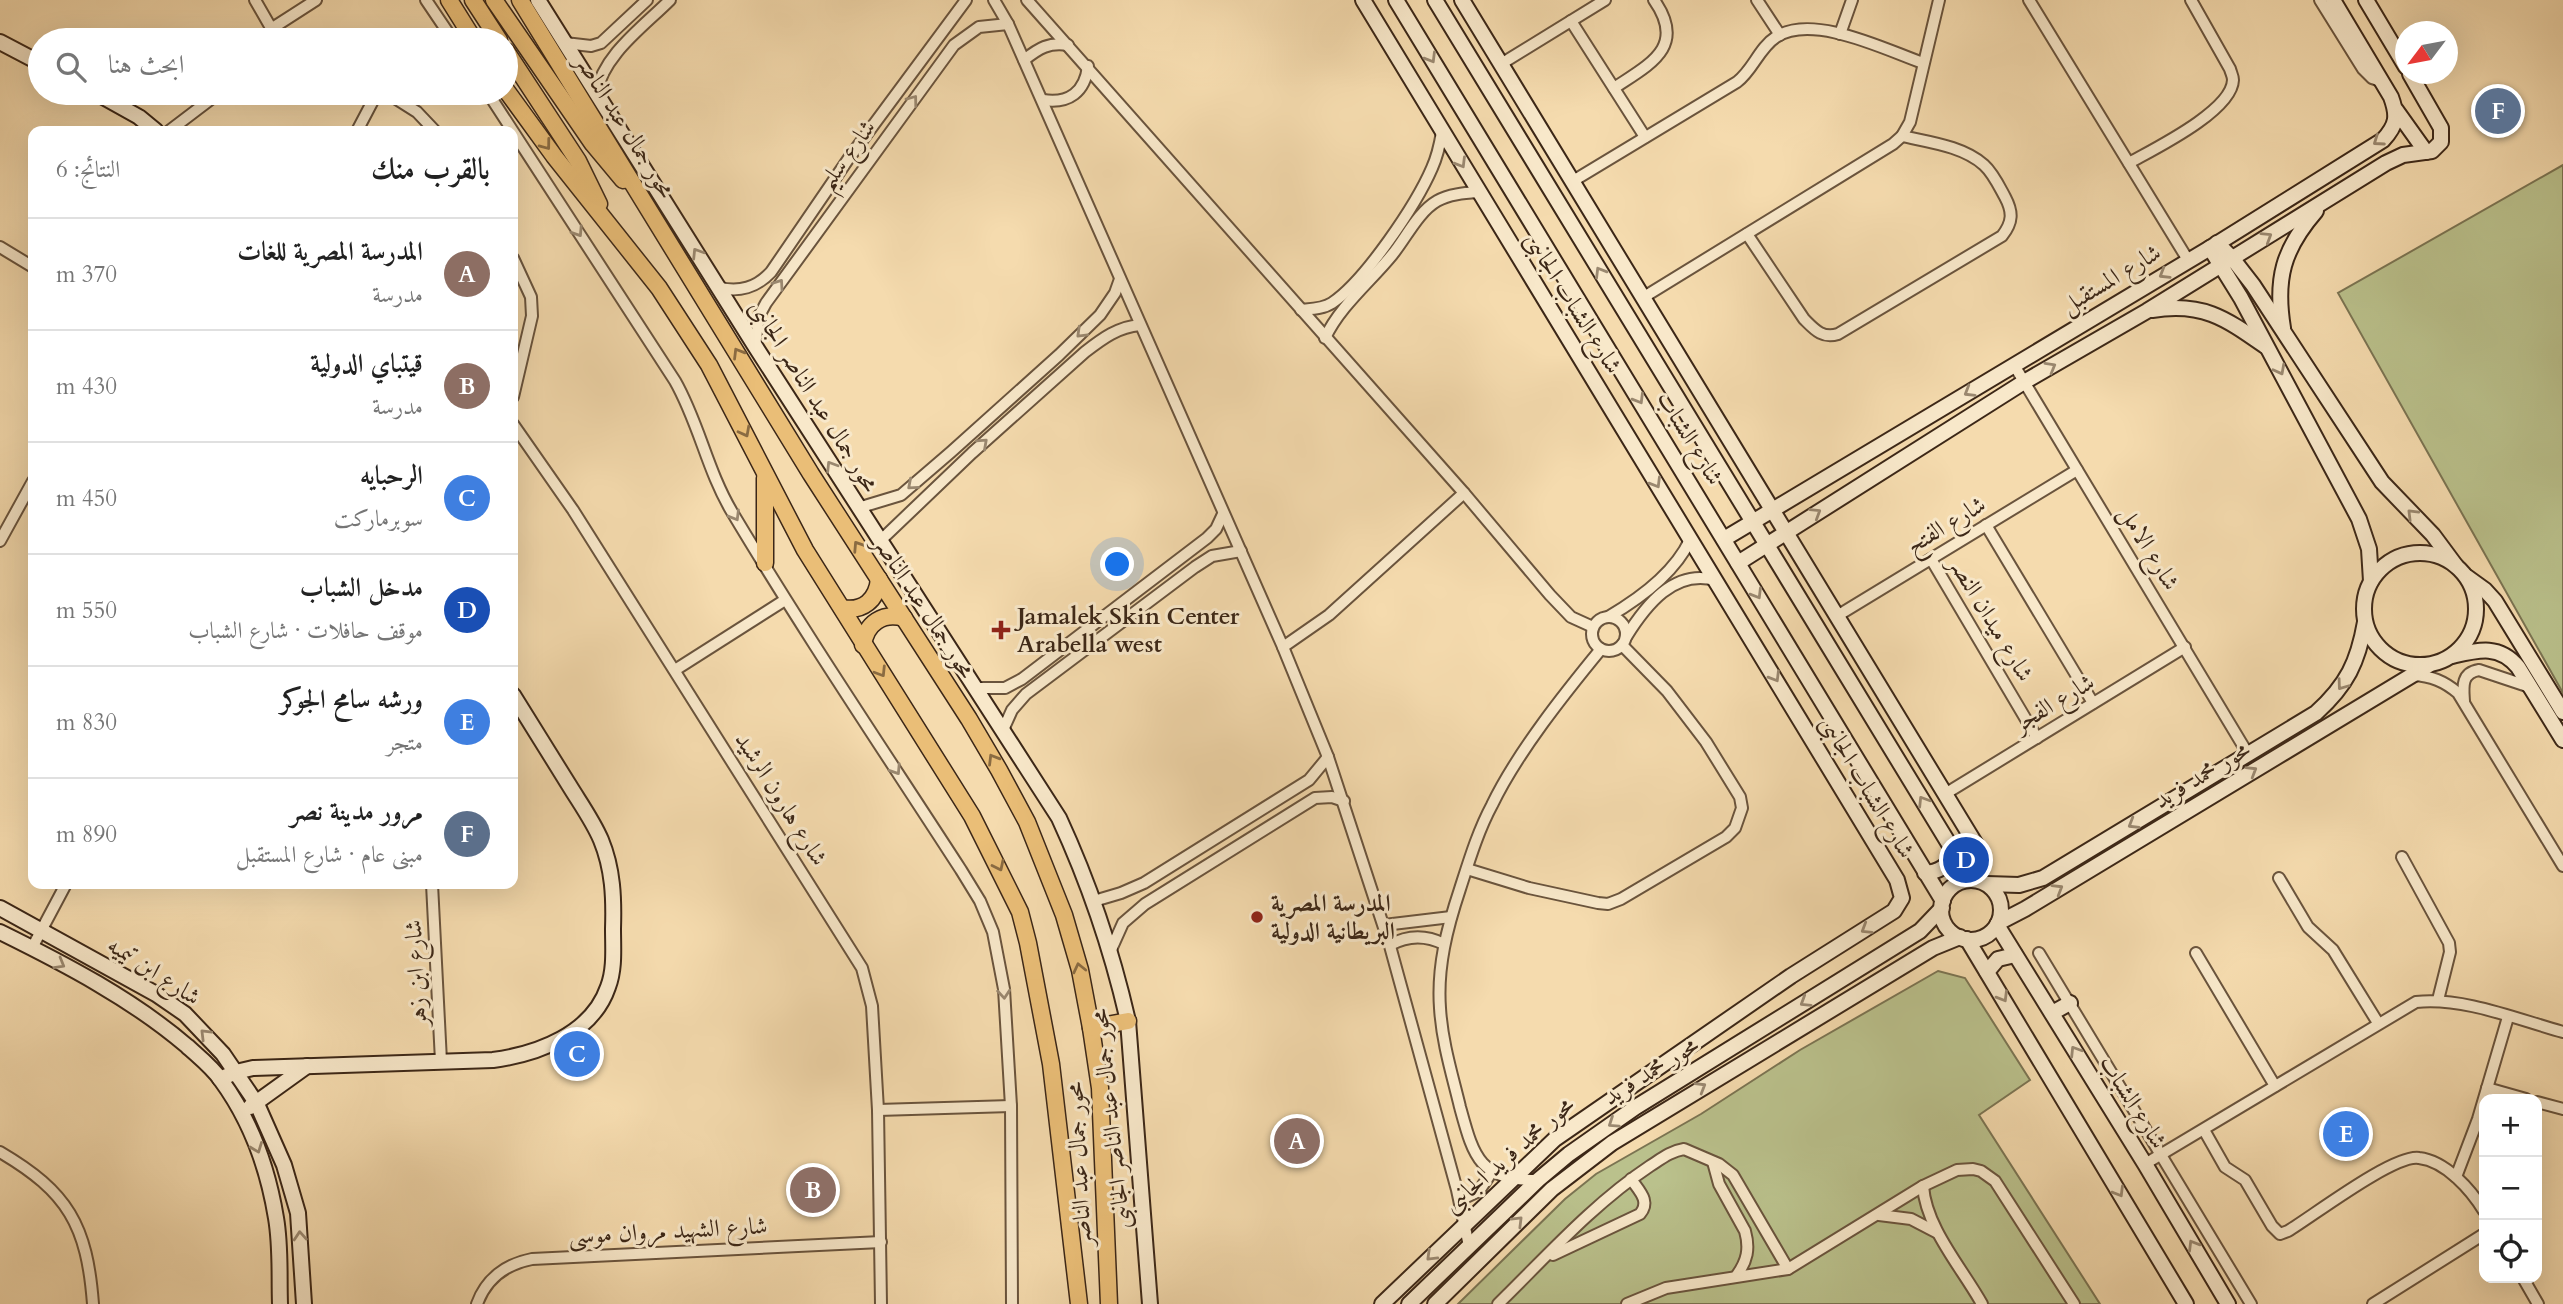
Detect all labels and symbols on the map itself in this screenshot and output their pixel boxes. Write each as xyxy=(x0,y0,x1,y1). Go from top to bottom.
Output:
north arrow xyxy=(2395,21,2458,84)
street label: محور جمال عبد الناصر xyxy=(566,45,683,205)
one-way arrow xyxy=(1423,51,1436,64)
pin: F xyxy=(2475,85,2521,137)
one-way arrow xyxy=(905,95,918,108)
street label: شارع سليم xyxy=(810,113,890,201)
one-way arrow xyxy=(2373,133,2386,145)
one-way arrow xyxy=(537,137,550,150)
one-way arrow xyxy=(1453,156,1466,169)
one-way arrow xyxy=(570,224,583,237)
street label: شارع الشباب الجانبى xyxy=(1514,226,1630,382)
one-way arrow xyxy=(2259,232,2272,245)
street label: شارع المستقبل xyxy=(2055,236,2169,324)
one-way arrow xyxy=(692,247,705,260)
one-way arrow xyxy=(2158,266,2171,279)
one-way arrow xyxy=(1595,267,1608,280)
one-way arrow xyxy=(771,279,783,292)
street label: محور جمال عبد الناصر الجانبى xyxy=(741,293,887,500)
one-way arrow xyxy=(1076,325,1089,338)
one-way arrow xyxy=(733,347,746,360)
one-way arrow xyxy=(2044,362,2057,375)
one-way arrow xyxy=(2272,363,2286,376)
one-way arrow xyxy=(1964,384,1977,397)
street label: شارع الشباب xyxy=(1646,385,1731,493)
one-way arrow xyxy=(1631,391,1644,404)
one-way arrow xyxy=(737,425,750,437)
one-way arrow xyxy=(975,439,988,451)
one-way arrow xyxy=(827,460,840,473)
one-way arrow xyxy=(1647,476,1660,489)
one-way arrow xyxy=(907,477,920,489)
street label: شارع الفتح xyxy=(1900,488,1994,565)
street label: شارع الامل xyxy=(2108,499,2187,598)
one-way arrow xyxy=(727,508,740,521)
one-way arrow xyxy=(1809,508,1822,521)
one-way arrow xyxy=(2407,509,2420,522)
street label: محور جمال عبد الناصر xyxy=(864,526,983,685)
one-way arrow xyxy=(853,541,866,554)
your location xyxy=(1100,547,1134,581)
street label: شارع ميدان النصر xyxy=(1936,548,2041,689)
one-way arrow xyxy=(1748,586,1761,599)
place label: Jamalek Skin Center Arabella west xyxy=(1014,600,1240,661)
marker: Jamalek Skin Center Arabella west xyxy=(991,620,1011,640)
one-way arrow xyxy=(872,665,885,678)
street label: شارع الفجر xyxy=(2005,666,2102,744)
one-way arrow xyxy=(1766,670,1779,683)
one-way arrow xyxy=(2338,677,2350,690)
street label: شارع الشباب الجانبى xyxy=(1809,709,1923,866)
street label: شارع هارون الرشيد xyxy=(724,726,835,874)
street label: محور محمد فريد xyxy=(2148,733,2257,817)
one-way arrow xyxy=(988,753,1001,766)
one-way arrow xyxy=(888,762,901,775)
one-way arrow xyxy=(2244,766,2257,779)
one-way arrow xyxy=(1918,795,1931,808)
one-way arrow xyxy=(2128,816,2141,829)
pin: D xyxy=(1943,834,1989,886)
one-way arrow xyxy=(990,859,1004,871)
one-way arrow xyxy=(2050,884,2063,897)
place label: المدرسة المصرية البريطانية الدولية xyxy=(1271,887,1395,948)
marker: المدرسة المصرية البريطانية الدولية xyxy=(1249,909,1265,925)
street label: شارع ابن زهر xyxy=(397,919,438,1030)
one-way arrow xyxy=(1860,921,1873,934)
street label: شارع ابن تيميه xyxy=(99,929,207,1016)
one-way arrow xyxy=(53,956,66,969)
one-way arrow xyxy=(1073,962,1087,974)
one-way arrow xyxy=(996,988,1011,999)
one-way arrow xyxy=(1994,990,2007,1003)
one-way arrow xyxy=(1800,994,1813,1007)
street label: محور جمال عبد الناصر الجانبى xyxy=(1083,1007,1140,1231)
pin: C xyxy=(554,1028,600,1080)
street label: محور محمد فريد xyxy=(1597,1028,1706,1113)
one-way arrow xyxy=(200,1029,213,1042)
one-way arrow xyxy=(2071,1045,2084,1058)
street label: شارع الشباب xyxy=(2089,1049,2175,1157)
street label: محور جمال عبد الناصر xyxy=(1058,1080,1100,1250)
one-way arrow xyxy=(1694,1083,1707,1096)
street label: محور محمد فريد الجانبى xyxy=(1436,1089,1583,1222)
pin: E xyxy=(2323,1108,2369,1160)
pin: A xyxy=(1274,1115,1320,1167)
one-way arrow xyxy=(1607,1115,1620,1128)
one-way arrow xyxy=(249,1141,263,1153)
pin: B xyxy=(790,1164,836,1216)
one-way arrow xyxy=(2111,1185,2124,1198)
street label: شارع الشهيد مروان موسى xyxy=(568,1209,769,1256)
one-way arrow xyxy=(1510,1217,1523,1230)
one-way arrow xyxy=(293,1230,308,1241)
one-way arrow xyxy=(2188,1240,2201,1253)
one-way arrow xyxy=(1426,1248,1439,1261)

